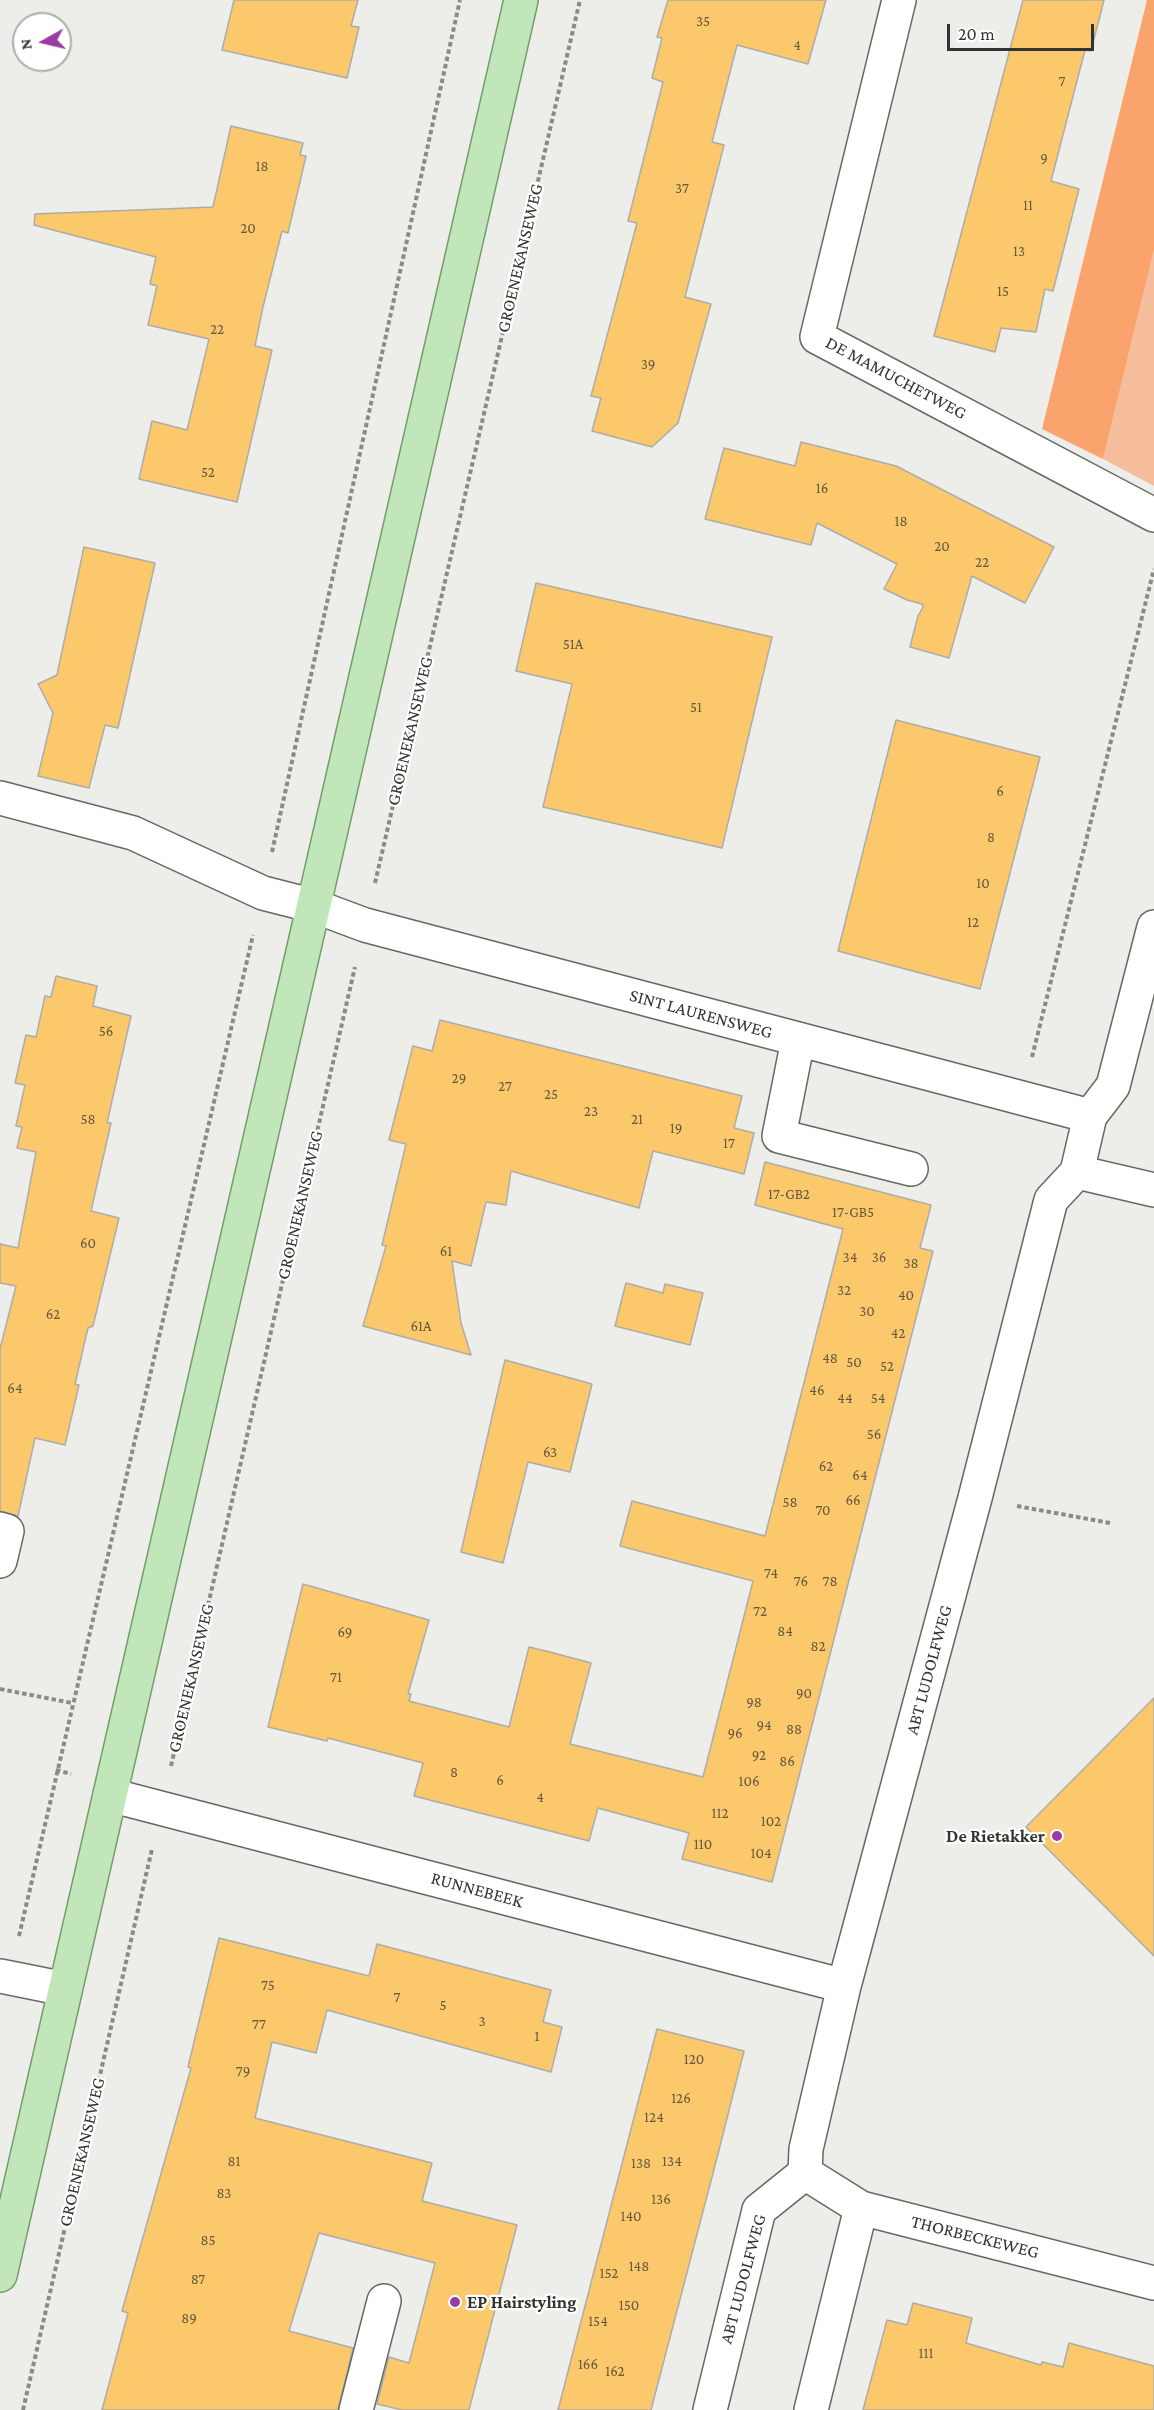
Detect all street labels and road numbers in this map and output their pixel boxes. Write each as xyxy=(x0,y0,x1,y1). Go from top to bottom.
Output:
street label: GROENEKANSEWEG xyxy=(492,181,548,335)
street label: DE MAMUCHETWEG xyxy=(822,332,970,424)
street label: GROENEKANSEWEG xyxy=(382,654,438,808)
street label: SINT LAURENSWEG xyxy=(627,985,775,1043)
street label: GROENEKANSEWEG xyxy=(272,1128,328,1282)
street label: GROENEKANSEWEG xyxy=(163,1601,219,1755)
street label: ABT LUDOLFWEG xyxy=(901,1603,957,1737)
street label: RUNNEBEEK xyxy=(429,1867,525,1913)
street label: GROENEKANSEWEG xyxy=(54,2075,110,2229)
street label: THORBECKEWEG xyxy=(909,2211,1041,2263)
street label: ABT LUDOLFWEG xyxy=(715,2212,771,2346)

